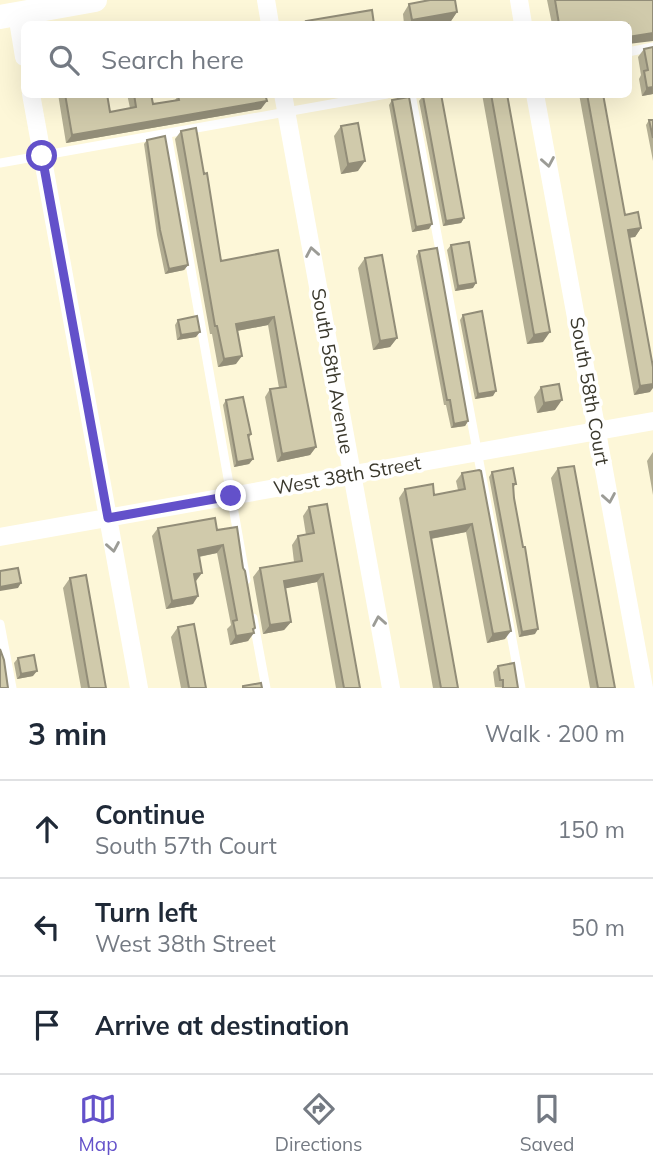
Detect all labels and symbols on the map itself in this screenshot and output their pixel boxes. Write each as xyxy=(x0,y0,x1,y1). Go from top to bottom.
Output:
route start xyxy=(26,140,57,171)
one-way arrow xyxy=(539,156,554,168)
one-way arrow xyxy=(305,246,320,258)
street label: South 58th Avenue xyxy=(307,286,359,456)
street label: South 58th Court xyxy=(565,315,615,467)
street label: West 38th Street xyxy=(271,450,423,500)
route end xyxy=(215,480,246,511)
one-way arrow xyxy=(601,492,616,504)
one-way arrow xyxy=(105,541,120,553)
one-way arrow xyxy=(372,615,387,627)

